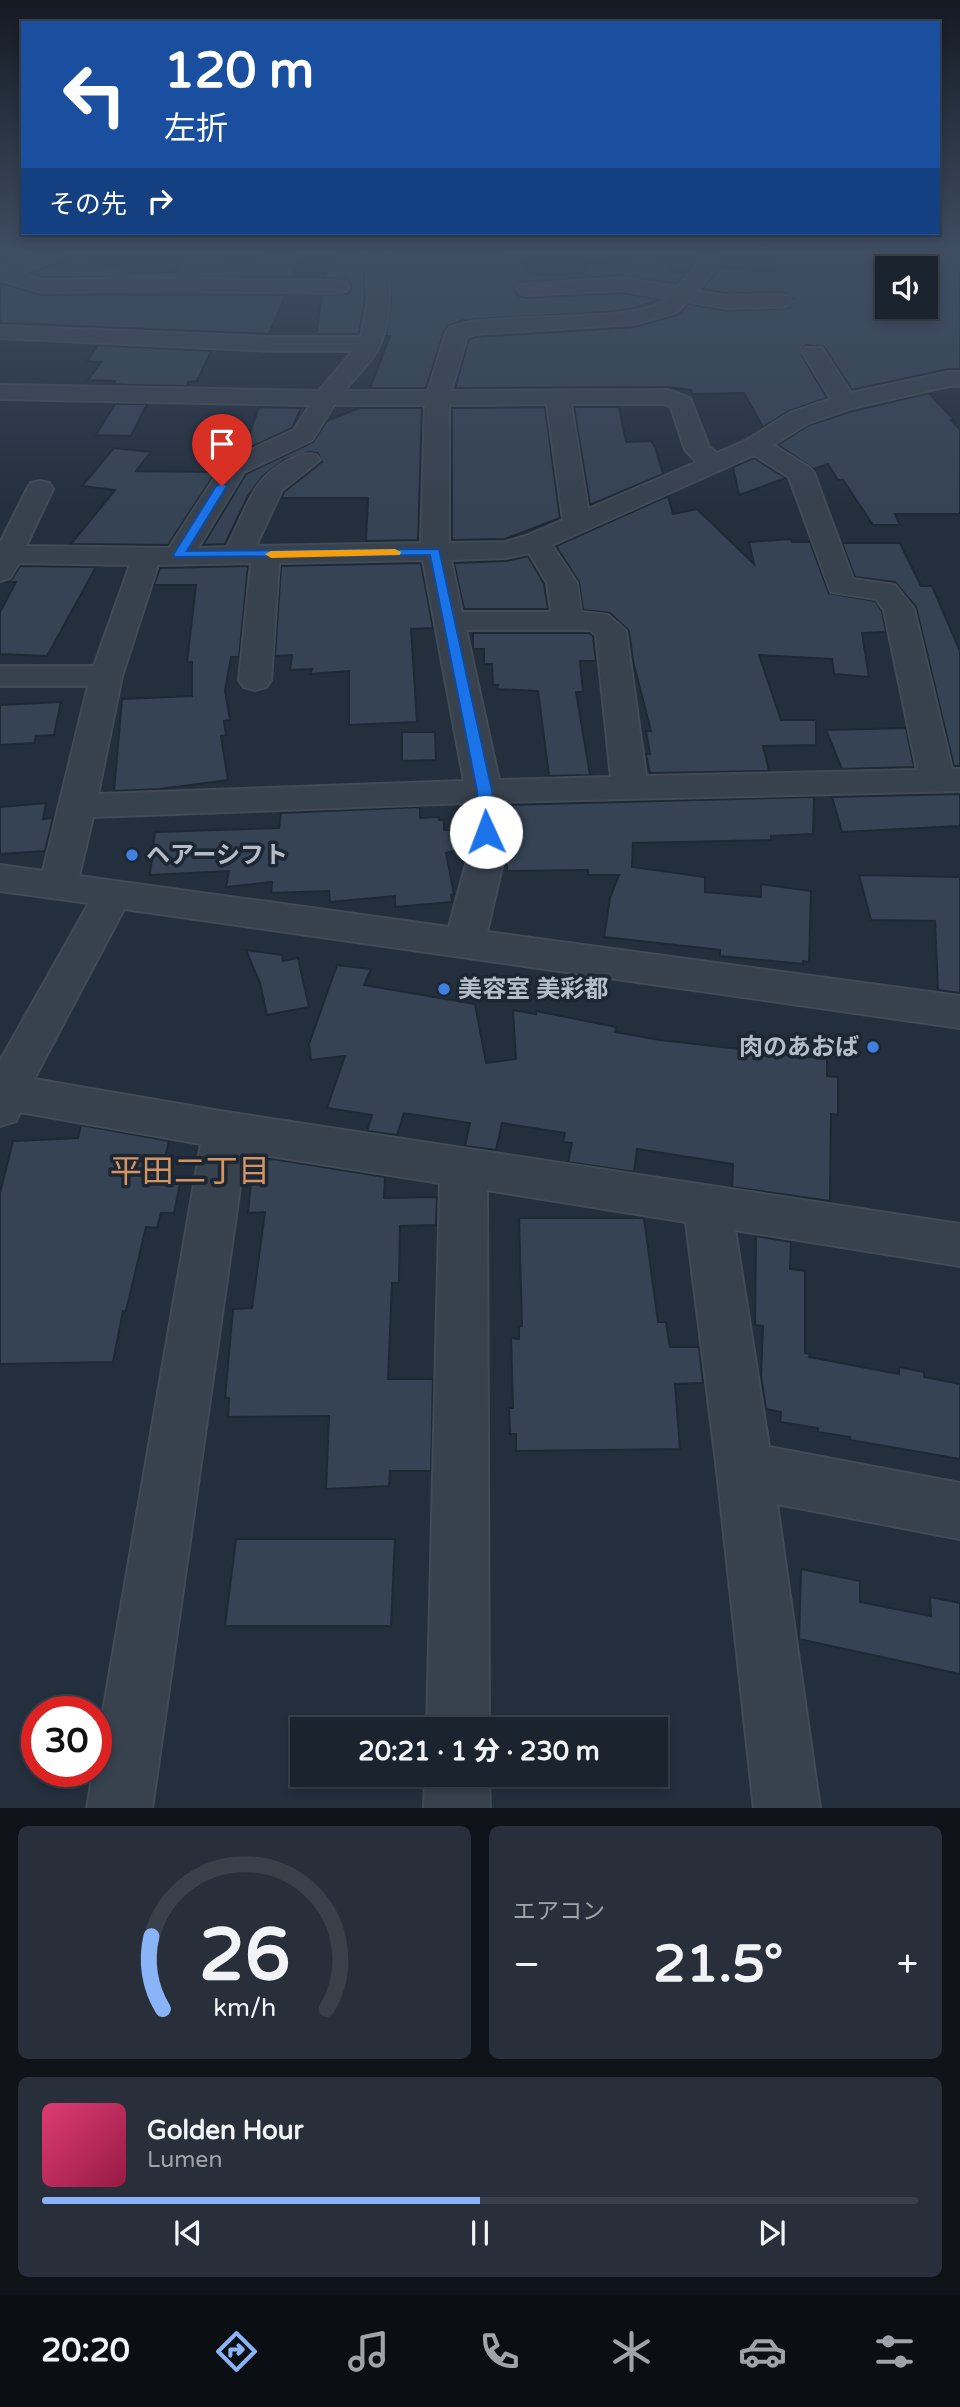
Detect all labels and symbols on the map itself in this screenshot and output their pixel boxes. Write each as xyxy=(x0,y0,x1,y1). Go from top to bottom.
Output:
pin xyxy=(192,414,252,486)
position arrow xyxy=(449,795,523,869)
place label: ヘアーシフト xyxy=(146,841,288,870)
marker: ヘアーシフト xyxy=(124,847,140,863)
place label: 美容室 美彩都 xyxy=(458,975,608,1004)
marker: 美容室 美彩都 xyxy=(436,981,452,997)
place label: 肉のあおば xyxy=(739,1033,859,1062)
marker: 肉のあおば xyxy=(865,1039,881,1055)
district label: 平田二丁目 xyxy=(110,1153,270,1191)
speed limit sign: 30 xyxy=(21,1696,112,1787)

